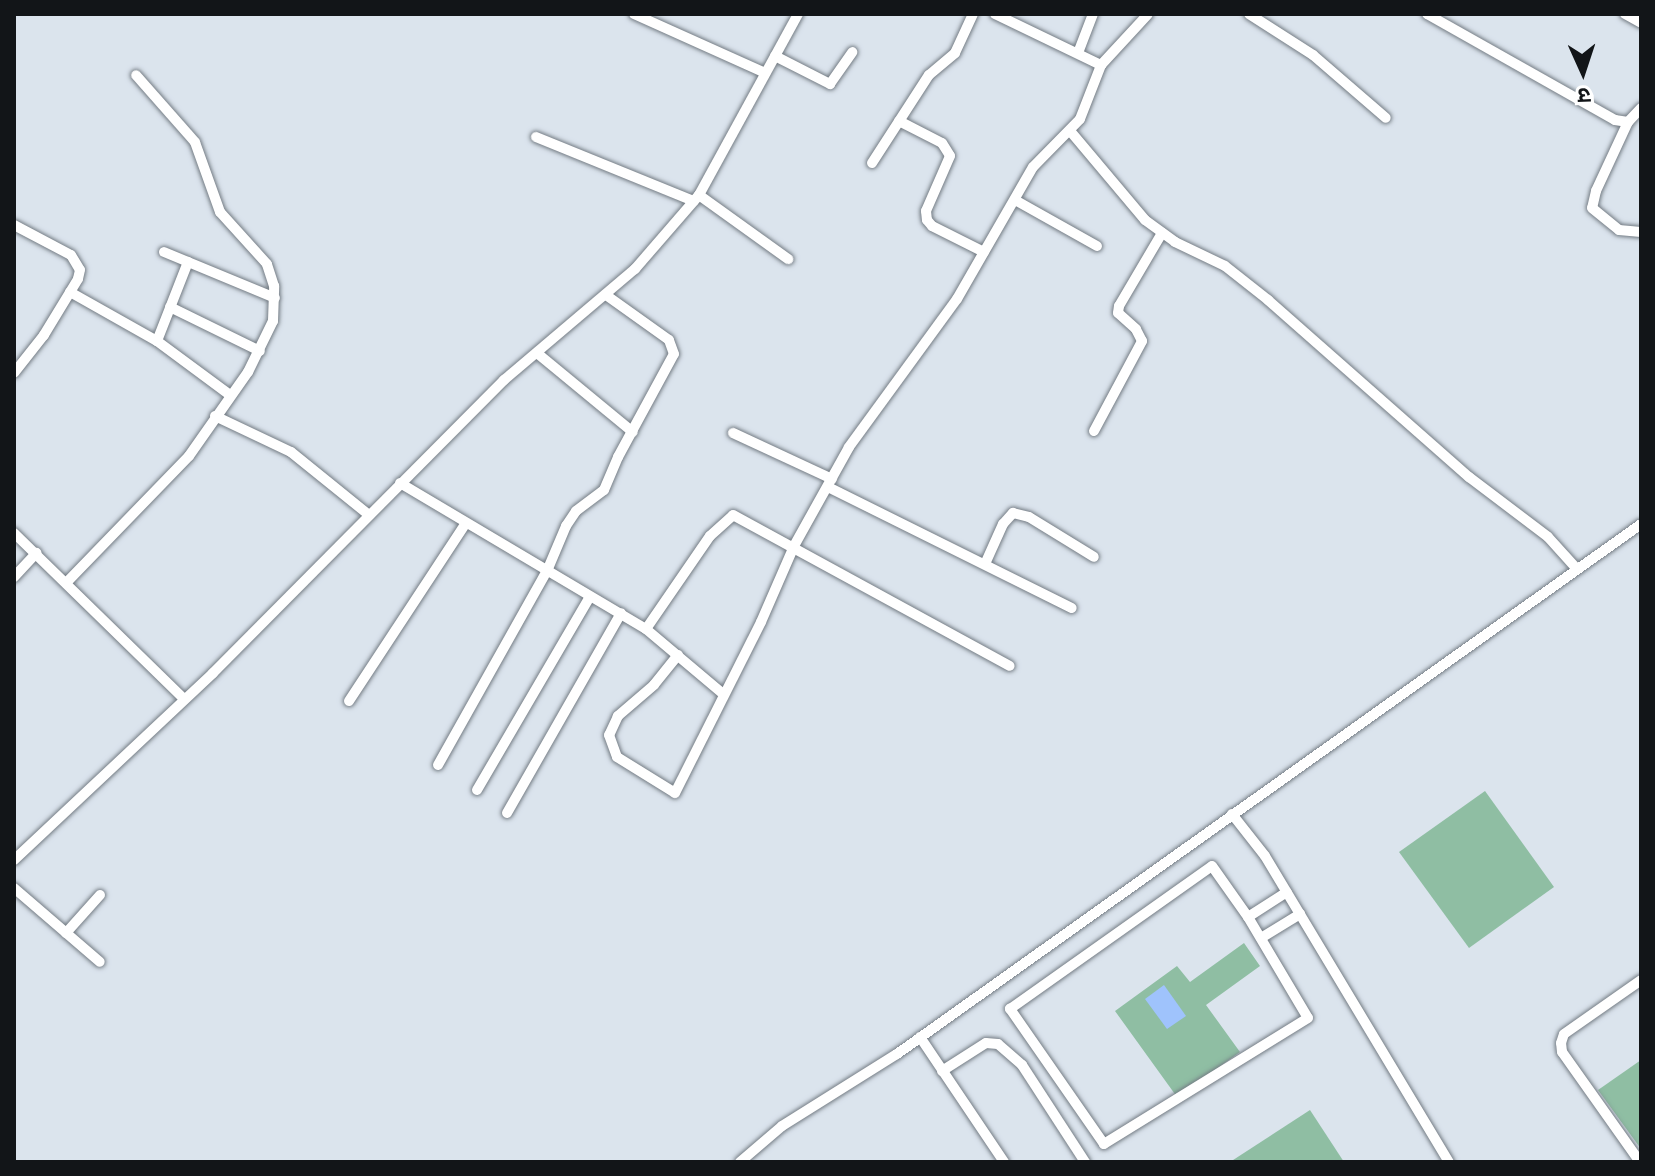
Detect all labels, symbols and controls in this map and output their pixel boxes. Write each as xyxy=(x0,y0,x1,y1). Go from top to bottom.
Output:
north arrow xyxy=(1543,32,1623,112)
text: उ xyxy=(1577,81,1591,111)

